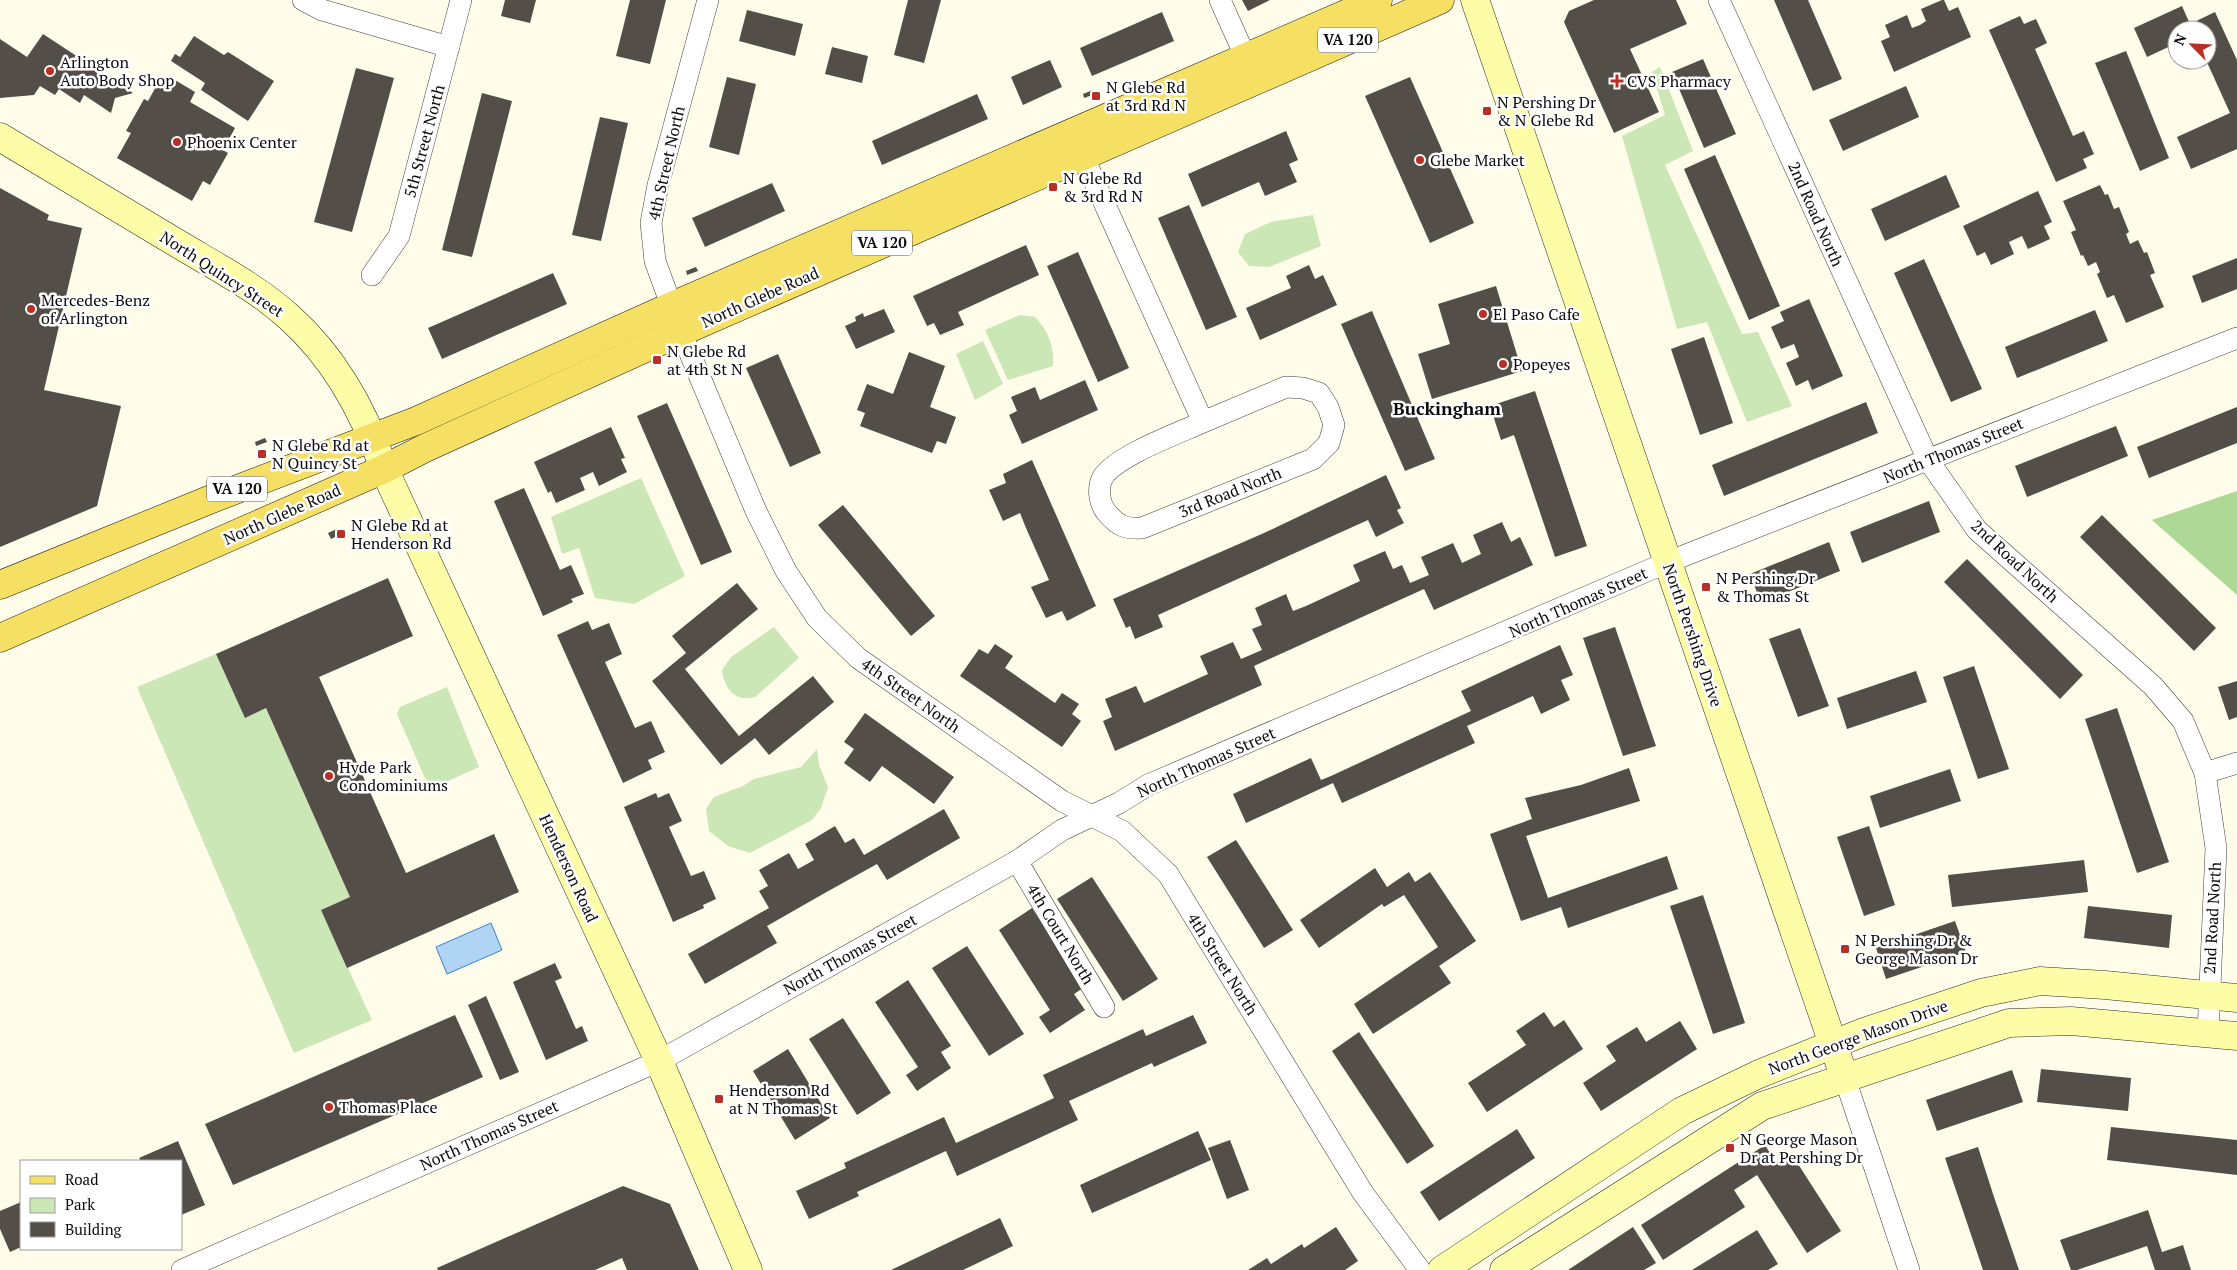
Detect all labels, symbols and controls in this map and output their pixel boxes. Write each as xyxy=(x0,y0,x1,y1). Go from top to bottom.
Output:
north arrow xyxy=(2167,20,2217,70)
road number: VA 120 xyxy=(1318,28,1378,52)
text: N xyxy=(2169,30,2191,48)
place label: Arlington Auto Body Shop xyxy=(60,51,174,91)
marker: Arlington Auto Body Shop xyxy=(44,65,56,77)
place label: CVS Pharmacy xyxy=(1627,70,1732,92)
marker: CVS Pharmacy xyxy=(1611,75,1623,87)
place label: N Glebe Rd at 3rd Rd N xyxy=(1106,76,1186,116)
street label: 5th Street North xyxy=(398,81,450,200)
marker: N Glebe Rd at 3rd Rd N xyxy=(1090,90,1102,102)
place label: N Pershing Dr & N Glebe Rd xyxy=(1497,91,1597,131)
street label: 4th Street North xyxy=(642,103,690,222)
marker: N Pershing Dr & N Glebe Rd xyxy=(1481,105,1493,117)
place label: Phoenix Center xyxy=(187,131,298,153)
marker: Phoenix Center xyxy=(171,136,183,148)
place label: Glebe Market xyxy=(1430,149,1525,171)
marker: Glebe Market xyxy=(1414,154,1426,166)
street label: 2nd Road North xyxy=(1783,158,1849,270)
place label: N Glebe Rd & 3rd Rd N xyxy=(1063,167,1143,207)
marker: N Glebe Rd & 3rd Rd N xyxy=(1047,181,1059,193)
street label: North Quincy Street xyxy=(156,226,288,322)
road number: VA 120 xyxy=(852,230,912,256)
street label: North Glebe Road xyxy=(698,261,822,333)
place label: Mercedes-Benz of Arlington xyxy=(41,289,150,329)
marker: Mercedes-Benz of Arlington xyxy=(25,303,37,315)
place label: El Paso Cafe xyxy=(1493,303,1580,325)
marker: El Paso Cafe xyxy=(1477,308,1489,320)
place label: N Glebe Rd at 4th St N xyxy=(667,340,746,380)
place label: Popeyes xyxy=(1513,353,1571,375)
marker: N Glebe Rd at 4th St N xyxy=(651,354,663,366)
marker: Popeyes xyxy=(1497,358,1509,370)
district label: Buckingham xyxy=(1393,396,1501,420)
street label: North Thomas Street xyxy=(1880,412,2026,488)
place label: N Glebe Rd at N Quincy St xyxy=(272,434,369,474)
marker: N Glebe Rd at N Quincy St xyxy=(256,448,268,460)
street label: 3rd Road North xyxy=(1175,461,1285,523)
road number: VA 120 xyxy=(207,476,267,502)
street label: North Glebe Road xyxy=(220,478,344,550)
place label: N Glebe Rd at Henderson Rd xyxy=(351,514,452,554)
street label: 2nd Road North xyxy=(1966,515,2064,608)
marker: N Glebe Rd at Henderson Rd xyxy=(335,528,347,540)
street label: North Pershing Drive xyxy=(1658,560,1728,710)
street label: North Thomas Street xyxy=(1505,562,1651,642)
place label: N Pershing Dr & Thomas St xyxy=(1716,567,1816,607)
marker: N Pershing Dr & Thomas St xyxy=(1700,581,1712,593)
street label: 4th Street North xyxy=(857,653,965,738)
street label: North Thomas Street xyxy=(1133,722,1279,802)
place label: Hyde Park Condominiums xyxy=(339,756,448,796)
marker: Hyde Park Condominiums xyxy=(323,770,335,782)
street label: Henderson Road xyxy=(534,810,604,926)
street label: 2nd Road North xyxy=(2198,861,2226,975)
street label: 4th Court North xyxy=(1022,880,1100,989)
street label: North Thomas Street xyxy=(779,908,921,1000)
street label: 4th Street North xyxy=(1183,909,1263,1020)
place label: N Pershing Dr & George Mason Dr xyxy=(1855,929,1979,969)
marker: N Pershing Dr & George Mason Dr xyxy=(1839,943,1851,955)
street label: North George Mason Drive xyxy=(1765,994,1951,1080)
place label: Henderson Rd at N Thomas St xyxy=(729,1079,838,1119)
marker: Henderson Rd at N Thomas St xyxy=(713,1093,725,1105)
street label: North Thomas Street xyxy=(416,1095,562,1175)
place label: Thomas Place xyxy=(339,1096,438,1118)
marker: Thomas Place xyxy=(323,1101,335,1113)
place label: N George Mason Dr at Pershing Dr xyxy=(1740,1128,1864,1168)
marker: N George Mason Dr at Pershing Dr xyxy=(1724,1142,1736,1154)
legend xyxy=(20,1160,182,1250)
text: Road xyxy=(65,1169,98,1189)
text: Park xyxy=(65,1194,95,1214)
text: Building xyxy=(65,1219,123,1239)

